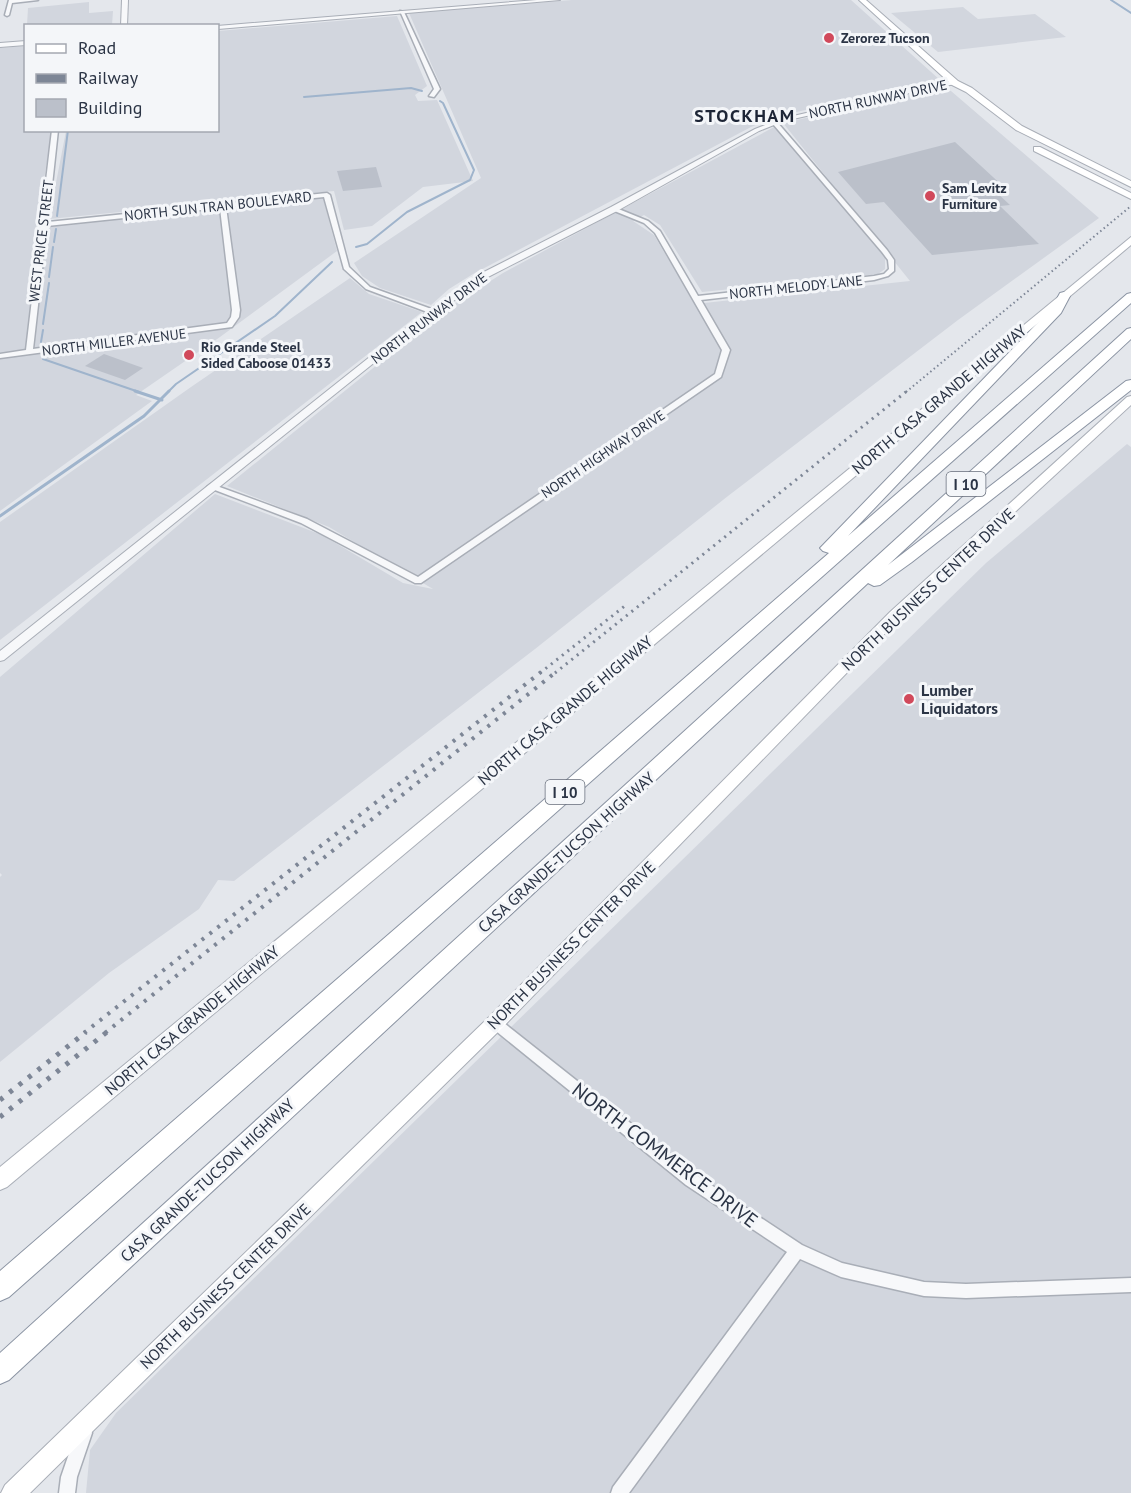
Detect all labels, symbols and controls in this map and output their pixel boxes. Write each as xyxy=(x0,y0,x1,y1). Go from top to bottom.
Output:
legend xyxy=(24,24,219,132)
place label: Zerorez Tucson xyxy=(841,29,930,47)
marker: Zerorez Tucson xyxy=(822,31,836,45)
text: Road xyxy=(78,36,116,59)
text: Railway xyxy=(78,66,139,89)
street label: NORTH RUNWAY DRIVE xyxy=(807,76,949,122)
text: Building xyxy=(78,96,142,119)
district label: STOCKHAM xyxy=(694,104,796,127)
street label: WEST PRICE STREET xyxy=(25,179,57,303)
place label: Sam Levitz Furniture xyxy=(942,179,1007,213)
street label: NORTH SUN TRAN BOULEVARD xyxy=(123,187,313,225)
marker: Sam Levitz Furniture xyxy=(923,189,937,203)
street label: NORTH RUNWAY DRIVE xyxy=(367,268,491,368)
street label: NORTH MELODY LANE xyxy=(728,271,864,303)
street label: NORTH CASA GRANDE HIGHWAY xyxy=(848,320,1031,478)
street label: NORTH MILLER AVENUE xyxy=(41,324,187,360)
place label: Rio Grande Steel Sided Caboose 01433 xyxy=(201,338,331,372)
marker: Rio Grande Steel Sided Caboose 01433 xyxy=(182,348,196,362)
street label: NORTH HIGHWAY DRIVE xyxy=(538,406,668,502)
road number: I 10 xyxy=(946,472,986,496)
street label: NORTH BUSINESS CENTER DRIVE xyxy=(837,503,1019,675)
street label: NORTH CASA GRANDE HIGHWAY xyxy=(474,631,657,789)
place label: Lumber Liquidators xyxy=(921,680,998,718)
marker: Lumber Liquidators xyxy=(902,692,916,706)
street label: CASA GRANDE-TUCSON HIGHWAY xyxy=(474,767,659,937)
road number: I 10 xyxy=(546,780,584,804)
street label: NORTH BUSINESS CENTER DRIVE xyxy=(483,857,659,1033)
street label: NORTH CASA GRANDE HIGHWAY xyxy=(101,941,284,1099)
street label: NORTH COMMERCE DRIVE xyxy=(567,1077,763,1233)
street label: CASA GRANDE-TUCSON HIGHWAY xyxy=(116,1094,298,1266)
street label: NORTH BUSINESS CENTER DRIVE xyxy=(135,1199,315,1373)

